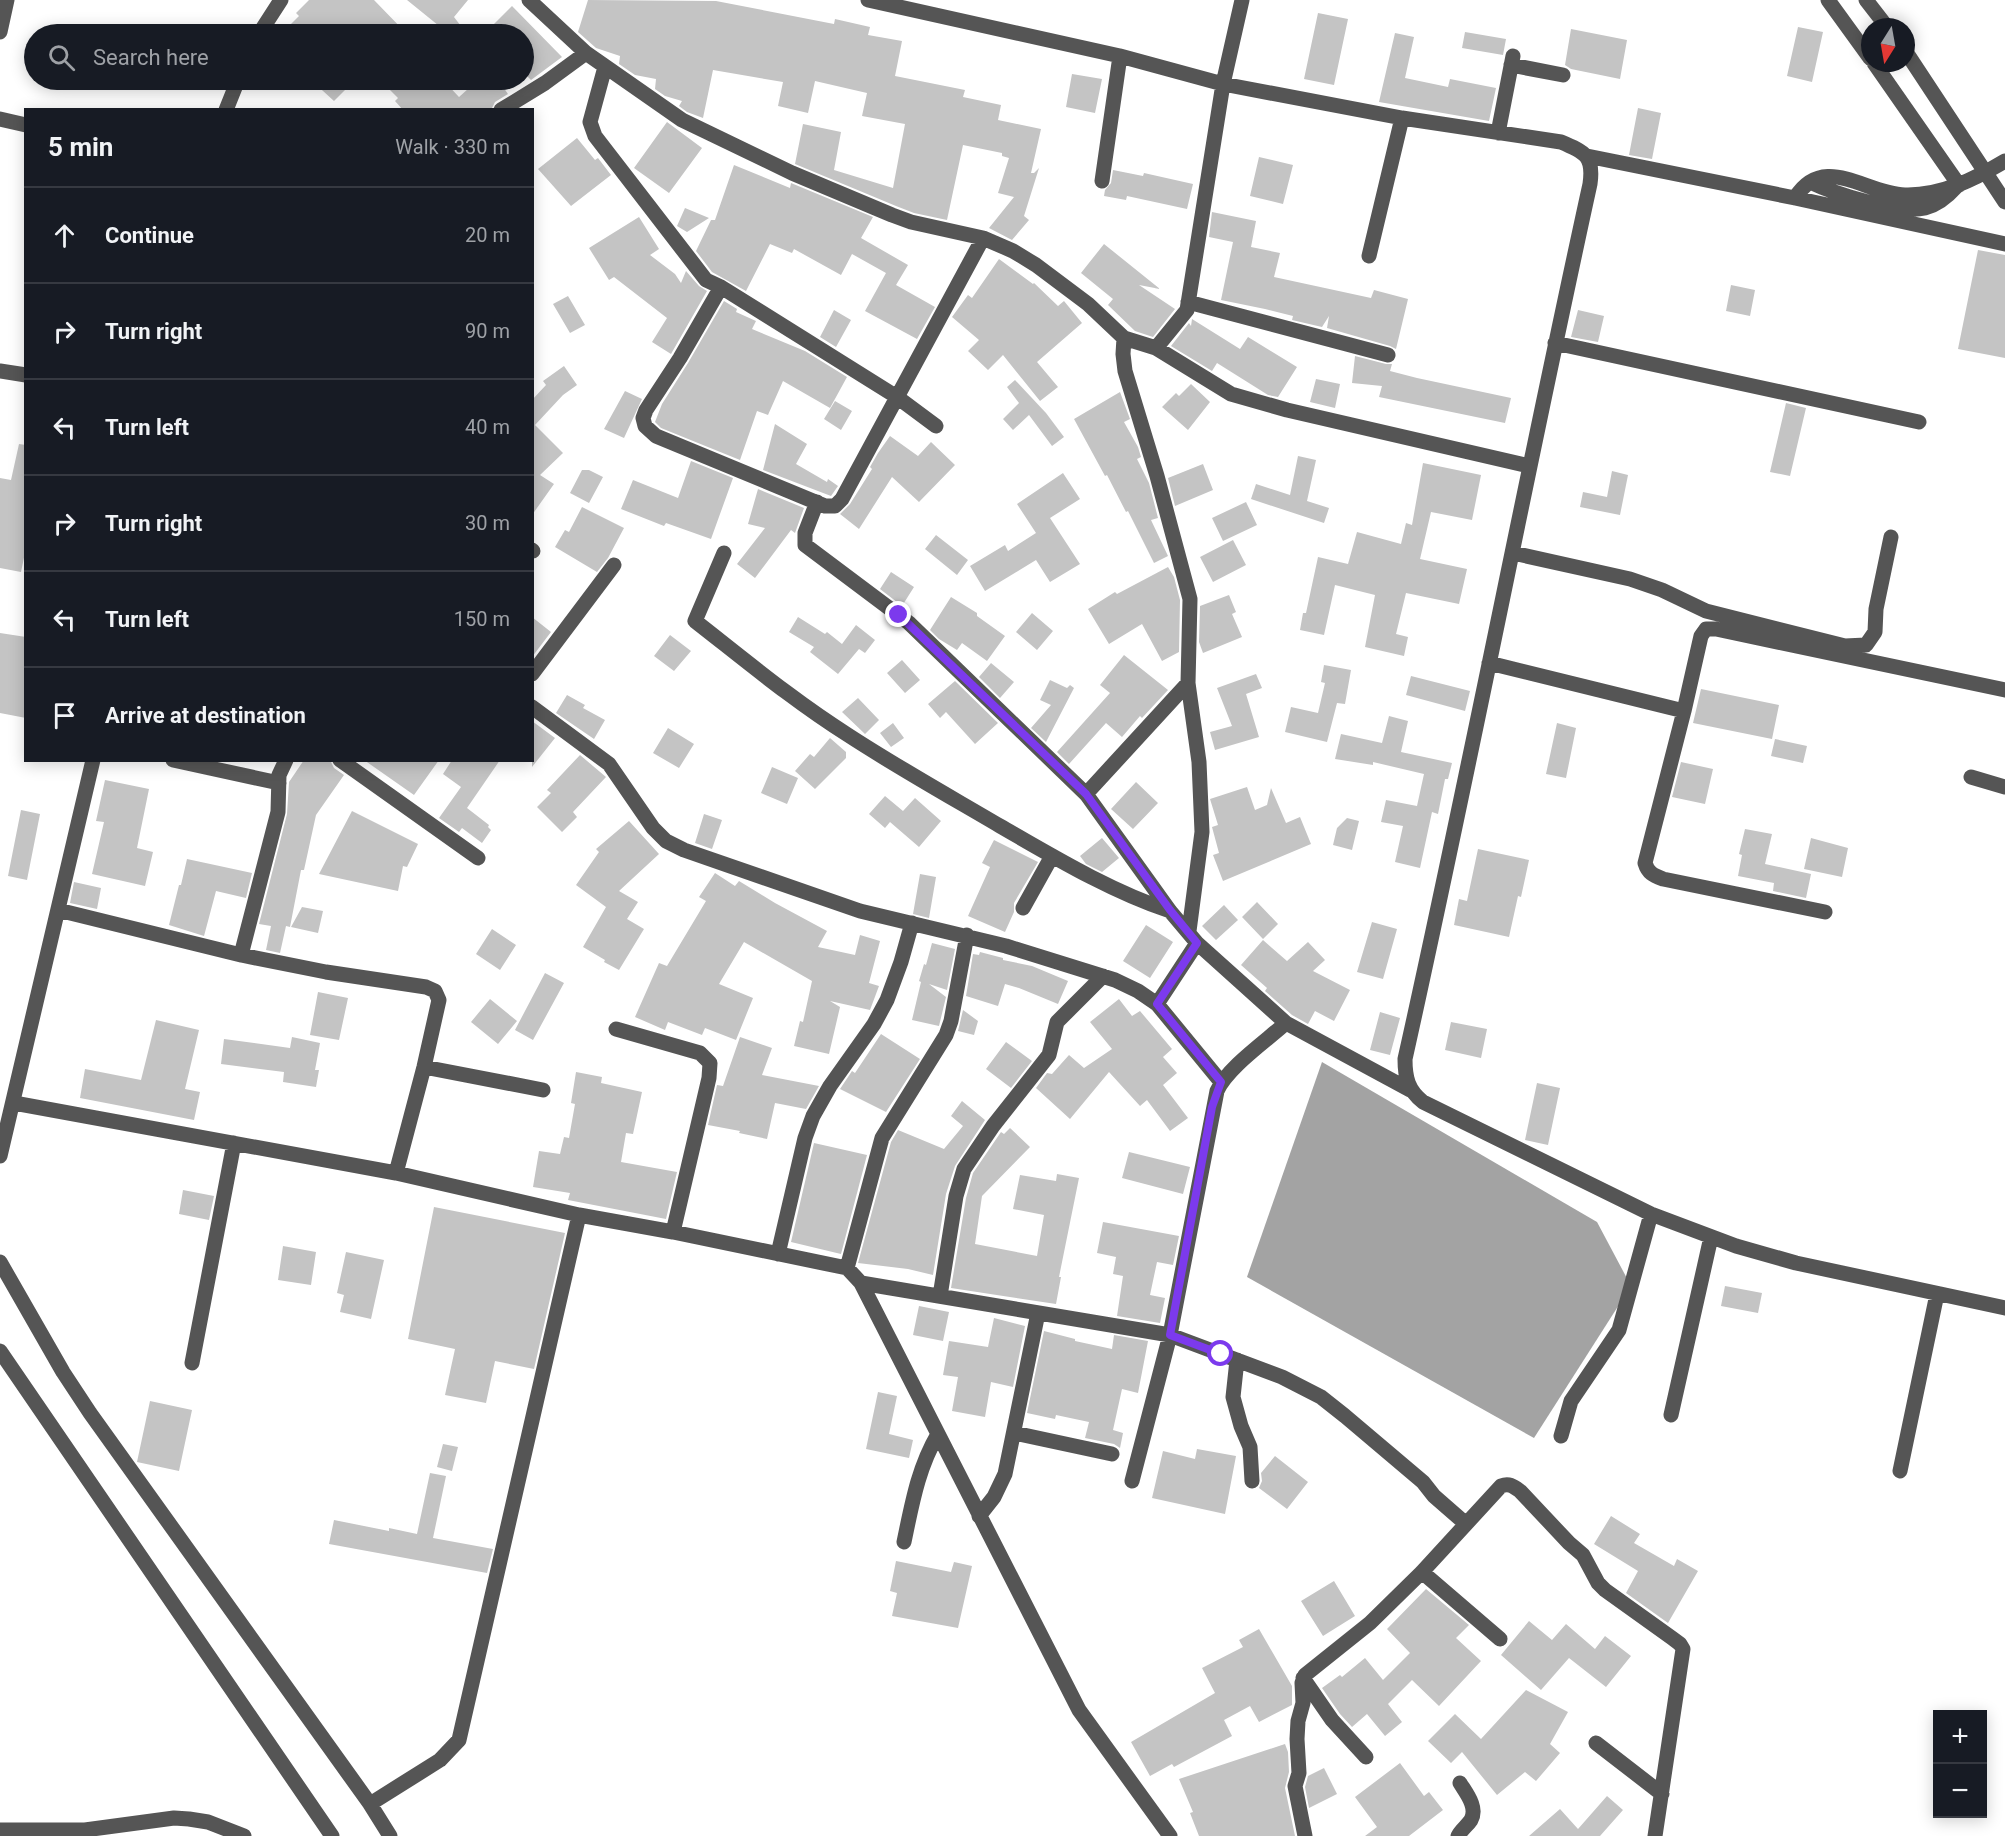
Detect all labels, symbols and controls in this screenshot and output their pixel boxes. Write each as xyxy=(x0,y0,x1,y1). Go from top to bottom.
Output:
north arrow xyxy=(1861,18,1915,72)
search box xyxy=(24,24,534,90)
icon: search xyxy=(45,41,78,74)
text: Search here xyxy=(93,45,209,70)
text: 5 min xyxy=(48,132,113,162)
text: Walk · 330 m xyxy=(395,135,510,159)
icon: ahead xyxy=(48,219,81,252)
text: Continue xyxy=(105,223,194,248)
text: 20 m xyxy=(465,223,510,247)
icon: right xyxy=(48,315,81,348)
text: Turn right xyxy=(105,319,202,344)
text: 90 m xyxy=(465,319,510,343)
icon: left xyxy=(48,411,81,444)
text: Turn left xyxy=(105,415,189,440)
text: 40 m xyxy=(465,415,510,439)
icon: right xyxy=(48,507,81,540)
text: Turn right xyxy=(105,511,202,536)
text: 30 m xyxy=(465,511,510,535)
route end xyxy=(885,601,911,627)
icon: left xyxy=(48,603,81,636)
text: Turn left xyxy=(105,607,189,632)
text: 150 m xyxy=(454,607,510,631)
icon: arrive xyxy=(48,699,81,732)
text: Arrive at destination xyxy=(105,703,306,728)
route start xyxy=(1207,1340,1233,1366)
map controls xyxy=(1933,1710,1987,1818)
button: + xyxy=(1933,1710,1987,1764)
button: − xyxy=(1933,1764,1987,1818)

